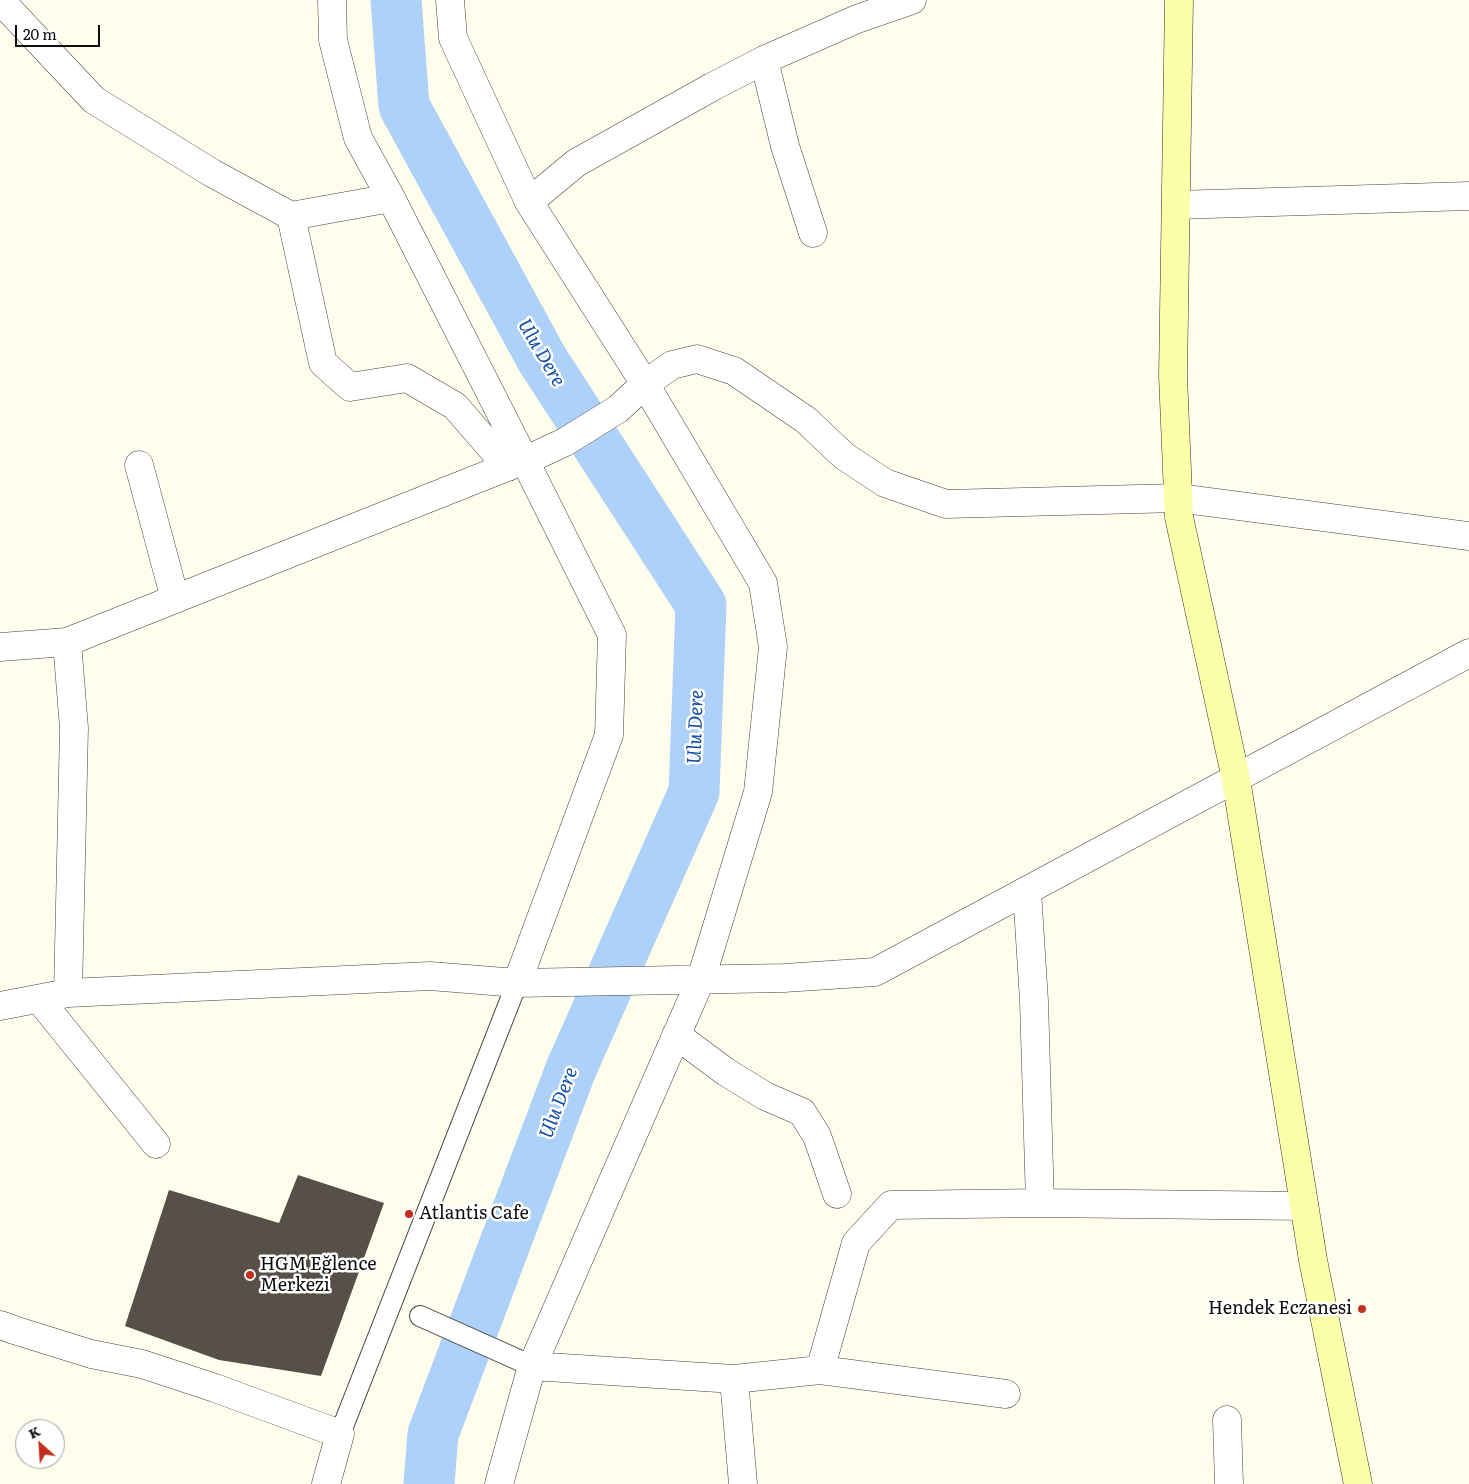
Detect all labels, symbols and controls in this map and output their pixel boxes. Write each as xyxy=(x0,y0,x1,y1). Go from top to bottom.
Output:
scale bar xyxy=(18,15,102,47)
text: 20 m xyxy=(23,22,57,45)
water label: Ulu Dere xyxy=(513,315,569,391)
water label: Ulu Dere xyxy=(683,690,709,764)
water label: Ulu Dere xyxy=(535,1064,583,1142)
place label: Atlantis Cafe xyxy=(419,1203,529,1225)
marker: Atlantis Cafe xyxy=(403,1208,415,1220)
place label: HGM Eğlence Merkezi xyxy=(260,1254,377,1296)
marker: HGM Eğlence Merkezi xyxy=(244,1269,256,1281)
place label: Hendek Eczanesi xyxy=(1208,1298,1352,1320)
marker: Hendek Eczanesi xyxy=(1356,1303,1368,1315)
north arrow xyxy=(15,1419,65,1469)
text: K xyxy=(25,1420,43,1443)

